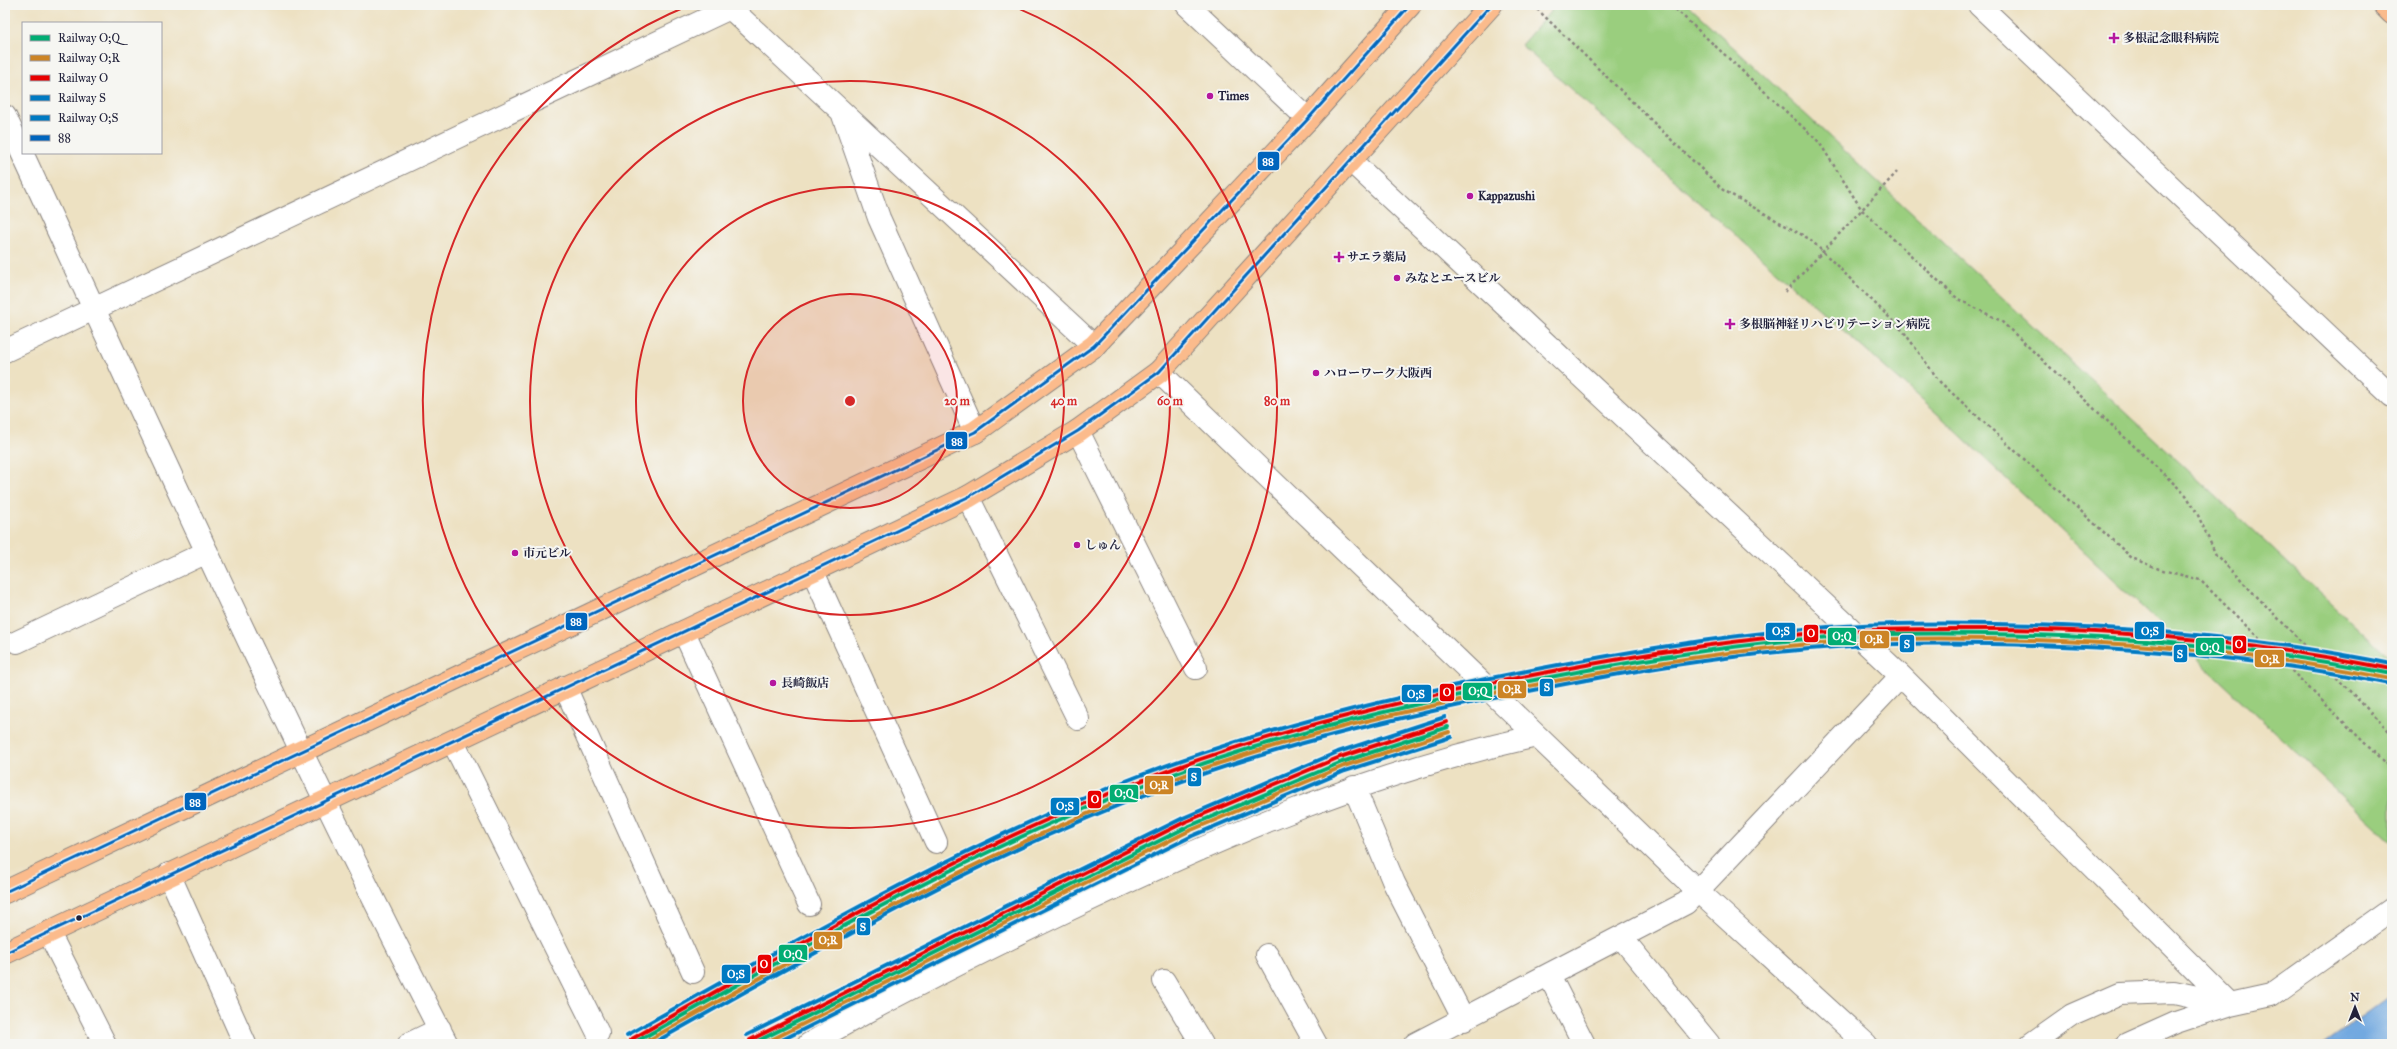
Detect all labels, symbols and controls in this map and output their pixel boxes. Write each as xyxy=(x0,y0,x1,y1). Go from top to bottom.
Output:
legend xyxy=(22,22,162,154)
text: Railway O;Q xyxy=(58,31,128,45)
place label: 多根記念眼科病院 xyxy=(2123,31,2219,45)
marker: 多根記念眼科病院 xyxy=(2108,32,2120,44)
text: Railway O;R xyxy=(58,51,120,65)
text: Railway O xyxy=(58,71,108,85)
place label: Times xyxy=(1217,89,1250,103)
text: Railway S xyxy=(58,91,106,105)
marker: Times xyxy=(1205,91,1215,101)
text: Railway O;S xyxy=(58,111,118,125)
text: 88 xyxy=(58,131,71,145)
line badge: 88 xyxy=(1257,151,1280,171)
text: 88 xyxy=(1262,155,1274,168)
place label: Kappazushi xyxy=(1478,189,1536,204)
marker: Kappazushi xyxy=(1465,191,1475,201)
place label: サエラ薬局 xyxy=(1347,250,1407,264)
marker: サエラ薬局 xyxy=(1334,252,1344,262)
place label: みなとエースビル xyxy=(1405,271,1500,285)
marker: みなとエースビル xyxy=(1392,273,1402,283)
place label: 多根脳神経リハビリテーション病院 xyxy=(1739,317,1930,331)
marker: 多根脳神経リハビリテーション病院 xyxy=(1724,318,1736,330)
place label: ハローワーク大阪西 xyxy=(1324,366,1432,380)
marker: ハローワーク大阪西 xyxy=(1311,368,1321,378)
centre of rings xyxy=(843,394,857,408)
text: 20 m xyxy=(944,394,971,408)
text: 40 m xyxy=(1051,394,1078,409)
text: 60 m xyxy=(1157,394,1184,408)
text: 80 m xyxy=(1264,394,1291,408)
line badge: 88 xyxy=(945,431,968,450)
text: 88 xyxy=(951,435,963,448)
place label: しゅん xyxy=(1085,538,1121,552)
marker: しゅん xyxy=(1072,540,1082,550)
place label: 市元ビル xyxy=(523,546,571,560)
marker: 市元ビル xyxy=(510,548,520,558)
line badge: 88 xyxy=(565,612,588,631)
text: 88 xyxy=(570,615,582,628)
line badge: O;S xyxy=(2134,621,2165,640)
line badge: O;S xyxy=(1765,622,1796,641)
line badge: O xyxy=(1803,624,1819,643)
text: O;S xyxy=(1772,625,1791,638)
text: O;S xyxy=(2141,625,2160,638)
text: O xyxy=(1807,627,1816,640)
line badge: O;Q xyxy=(1827,627,1857,646)
text: O;Q xyxy=(1832,630,1860,644)
line badge: O;R xyxy=(1859,630,1890,649)
text: O;R xyxy=(1864,633,1885,646)
line badge: S xyxy=(1899,634,1915,653)
line badge: O xyxy=(2232,635,2247,654)
line badge: O;Q xyxy=(2195,637,2225,656)
text: S xyxy=(1904,638,1911,651)
text: O xyxy=(2235,638,2244,651)
text: O;Q xyxy=(2200,641,2228,655)
line badge: S xyxy=(2173,644,2188,663)
text: S xyxy=(2177,648,2184,661)
line badge: O;R xyxy=(2254,649,2285,668)
text: O;R xyxy=(2260,653,2281,666)
place label: 長崎飯店 xyxy=(781,676,829,690)
marker: 長崎飯店 xyxy=(768,678,778,688)
line badge: S xyxy=(1539,678,1554,697)
line badge: O;R xyxy=(1497,680,1527,699)
text: S xyxy=(1544,681,1551,694)
line badge: O;Q xyxy=(1462,682,1493,701)
line badge: O xyxy=(1439,683,1455,702)
text: O;R xyxy=(1502,683,1523,696)
line badge: O;S xyxy=(1401,684,1432,703)
text: O;Q xyxy=(1468,685,1496,699)
text: O xyxy=(1443,686,1452,699)
text: O;S xyxy=(1407,688,1426,701)
line badge: S xyxy=(1187,767,1202,787)
text: S xyxy=(1191,771,1198,784)
line badge: O;R xyxy=(1144,775,1174,795)
text: O;R xyxy=(1149,779,1170,792)
line badge: O;Q xyxy=(1109,784,1139,803)
text: O;Q xyxy=(1114,787,1142,801)
line badge: O xyxy=(1087,790,1102,809)
line badge: 88 xyxy=(184,792,207,811)
text: O xyxy=(1091,793,1100,806)
text: 88 xyxy=(189,796,201,809)
line badge: O;S xyxy=(1050,797,1080,816)
text: O;S xyxy=(1056,800,1075,813)
unlabelled marker xyxy=(74,913,84,923)
line badge: S xyxy=(856,917,871,936)
text: S xyxy=(860,921,867,934)
line badge: O;R xyxy=(813,931,843,950)
text: O;R xyxy=(818,934,839,947)
line badge: O;Q xyxy=(778,944,808,963)
text: O;Q xyxy=(783,948,811,962)
line badge: O xyxy=(757,954,772,974)
text: O xyxy=(760,958,769,971)
line badge: O;S xyxy=(721,964,751,984)
text: O;S xyxy=(727,968,746,981)
north arrow xyxy=(2335,987,2375,1027)
text: N xyxy=(2350,991,2360,1004)

